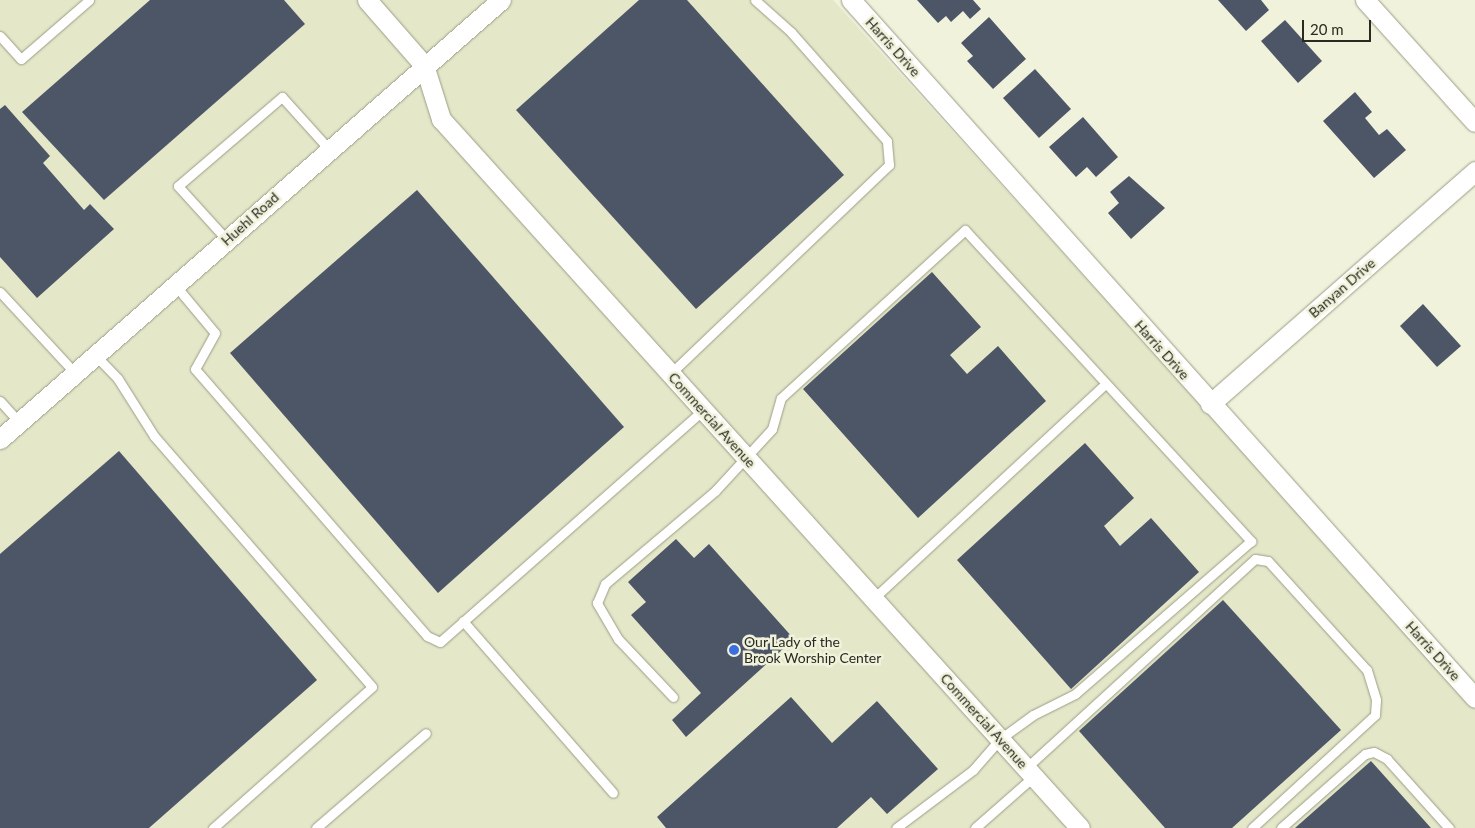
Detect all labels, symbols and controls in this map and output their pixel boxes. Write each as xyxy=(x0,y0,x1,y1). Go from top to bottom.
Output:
scale bar xyxy=(1305,10,1374,42)
street label: Harris Drive xyxy=(862,14,924,80)
text: 20 m xyxy=(1310,20,1344,38)
street label: Huehl Road xyxy=(218,189,282,249)
street label: Banyan Drive xyxy=(1305,255,1379,321)
street label: Harris Drive xyxy=(1131,317,1193,383)
street label: Commercial Avenue xyxy=(665,369,759,471)
street label: Harris Drive xyxy=(1402,618,1464,684)
place label: Our Lady of the Brook Worship Center xyxy=(744,634,881,666)
marker: Our Lady of the Brook Worship Center xyxy=(728,644,740,656)
street label: Commercial Avenue xyxy=(937,670,1031,772)

